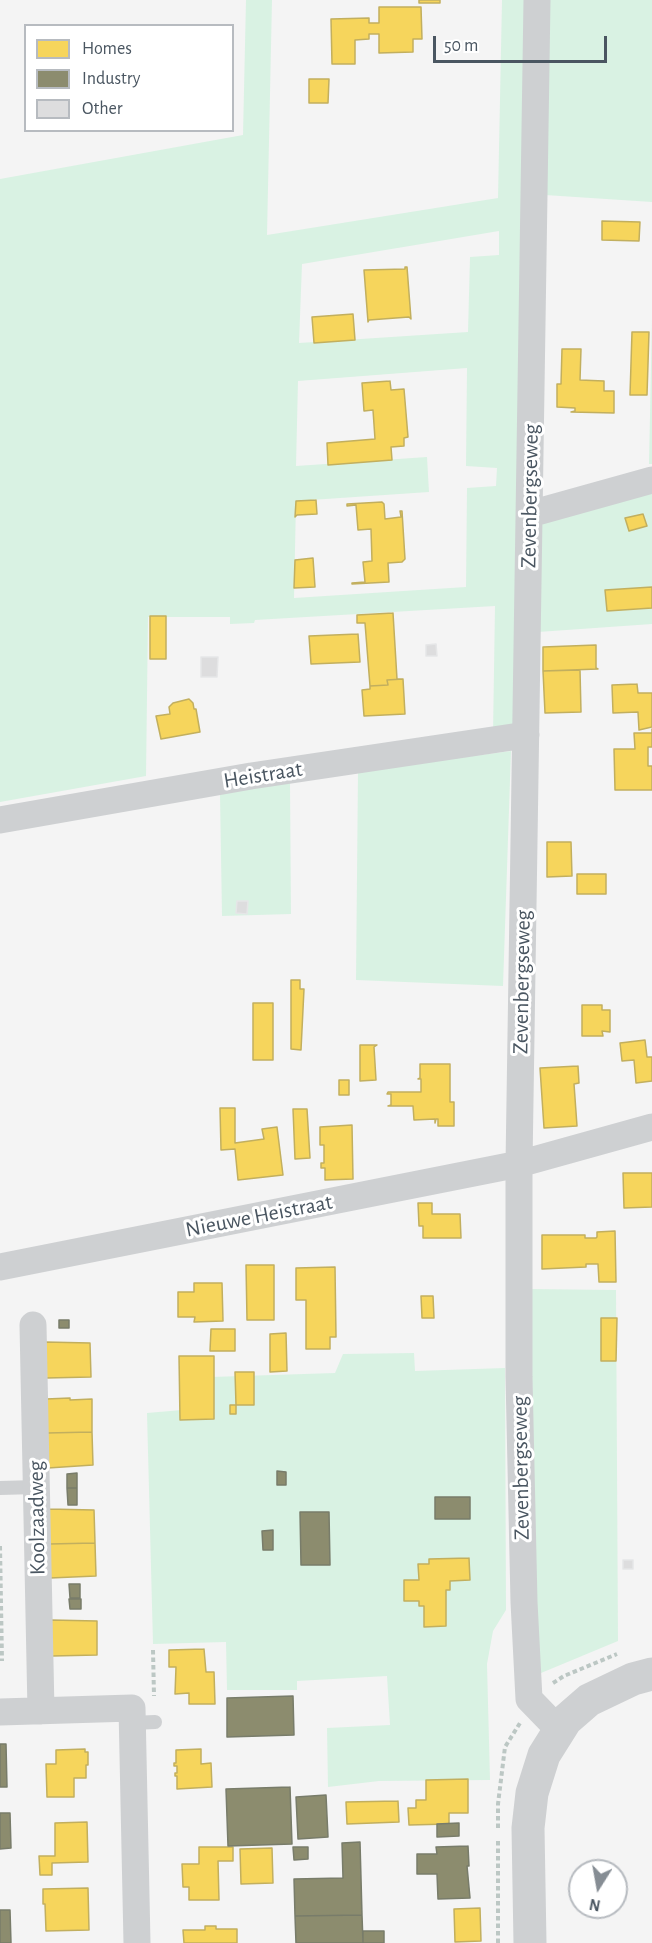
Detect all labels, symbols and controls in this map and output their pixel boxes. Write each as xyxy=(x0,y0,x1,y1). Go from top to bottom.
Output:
legend xyxy=(24,24,234,132)
scale bar xyxy=(436,24,610,62)
text: 50 m xyxy=(444,37,478,55)
text: Homes xyxy=(82,40,132,58)
text: Industry xyxy=(82,70,141,88)
text: Other xyxy=(82,100,123,118)
street label: Zevenbergseweg xyxy=(516,424,544,568)
street label: Heistraat xyxy=(222,756,304,794)
street label: Zevenbergseweg xyxy=(508,910,536,1054)
street label: Nieuwe Heistraat xyxy=(183,1189,335,1243)
street label: Zevenbergseweg xyxy=(507,1396,535,1540)
street label: Koolzaadweg xyxy=(23,1461,51,1575)
north arrow xyxy=(568,1859,628,1919)
text: N xyxy=(588,1896,602,1914)

